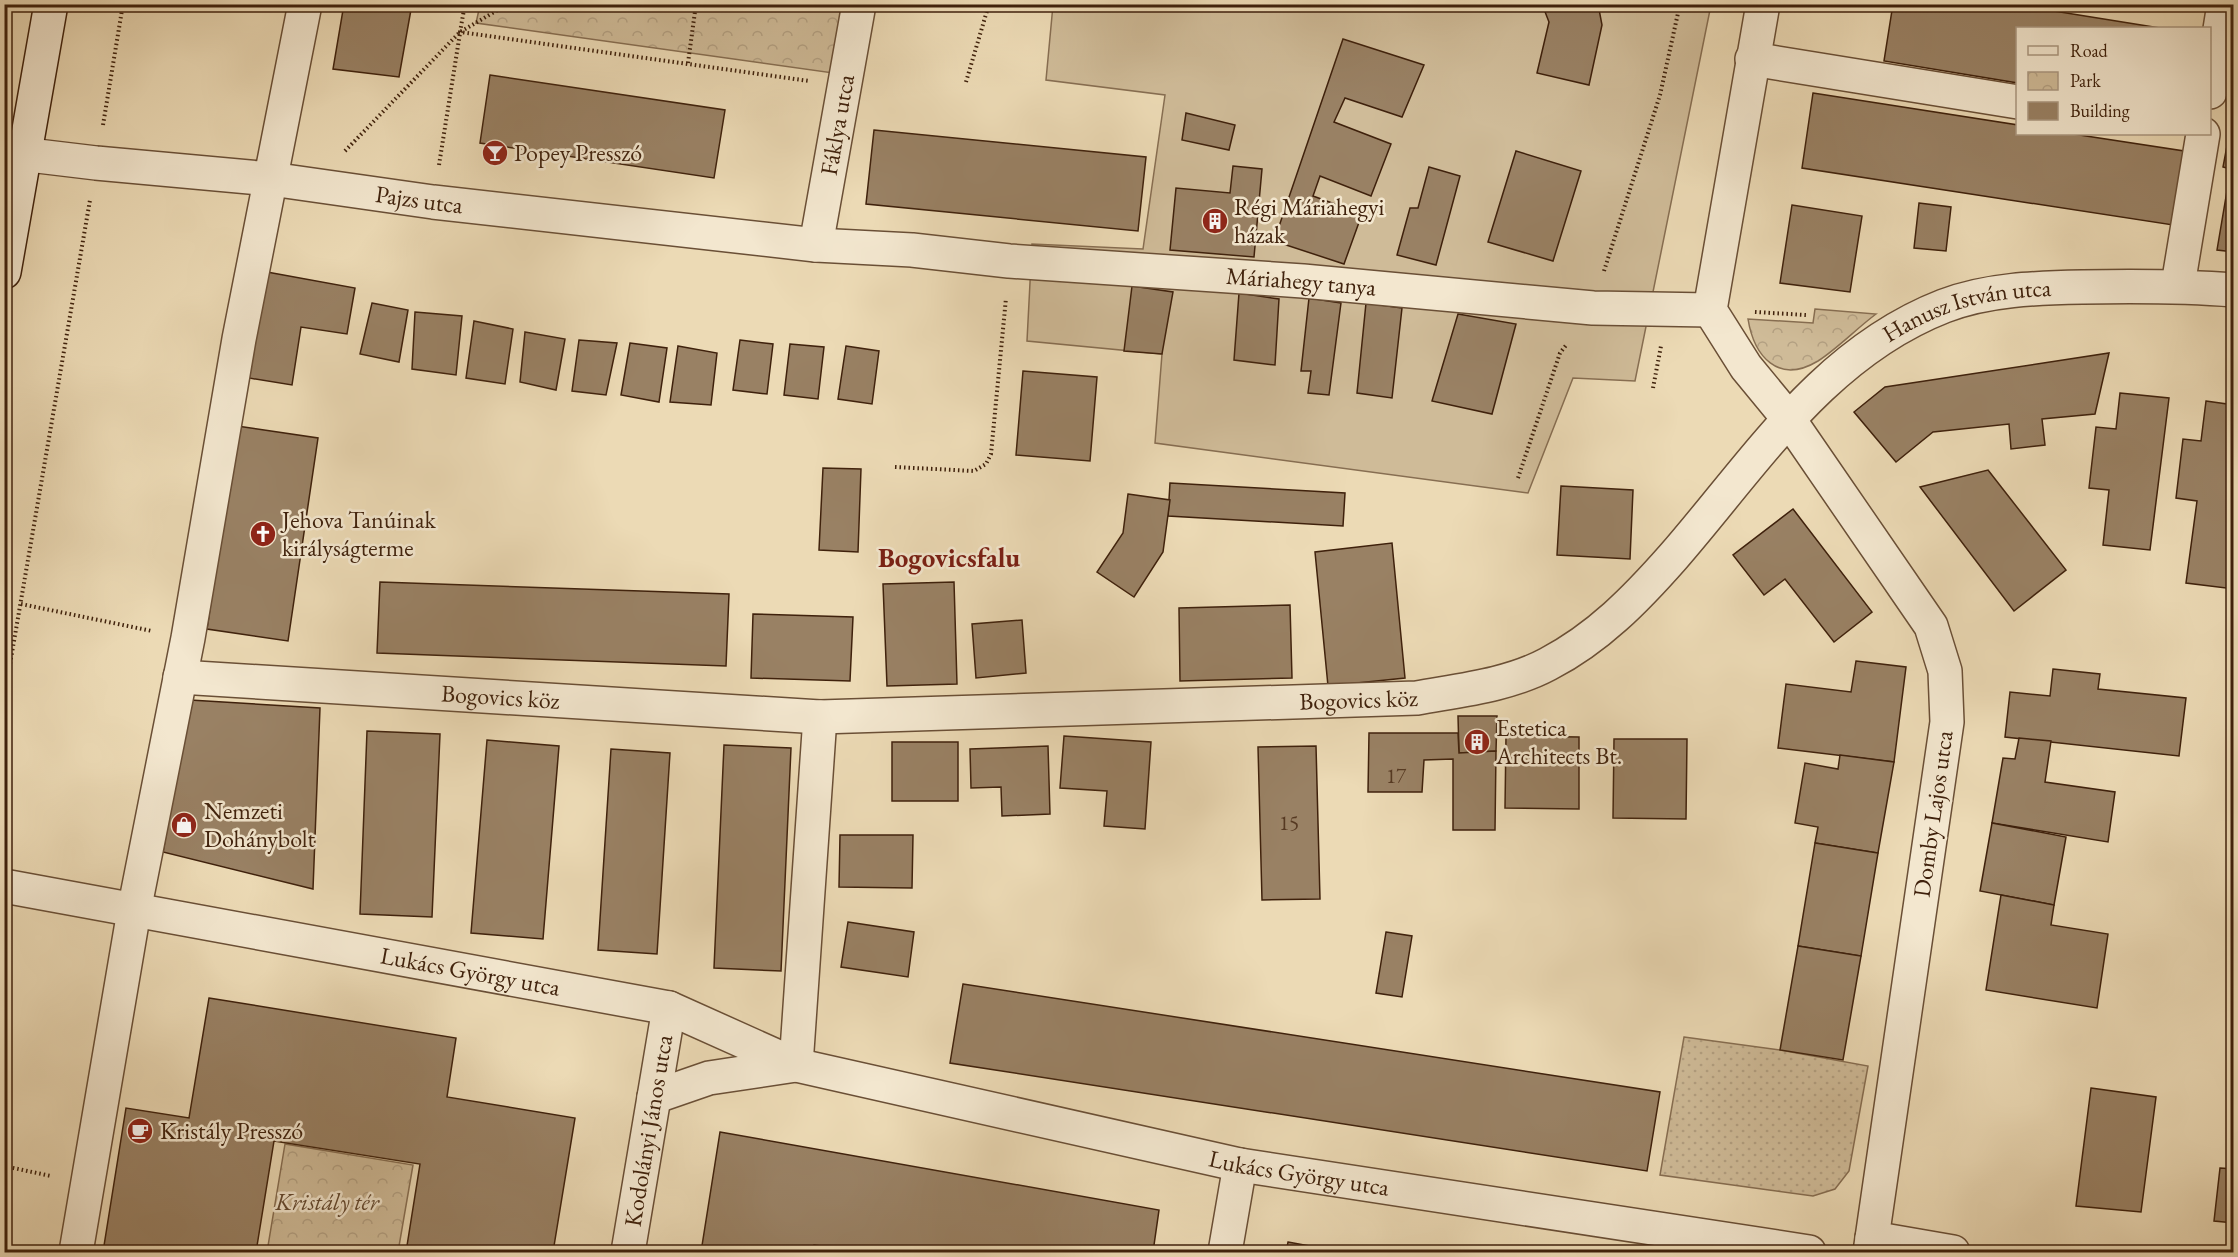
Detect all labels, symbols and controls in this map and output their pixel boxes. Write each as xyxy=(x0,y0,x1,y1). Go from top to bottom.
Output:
legend xyxy=(2016,27,2211,135)
text: Road xyxy=(2070,39,2109,62)
text: Park xyxy=(2070,69,2101,92)
street label: Fáklya utca xyxy=(813,71,861,178)
text: Building xyxy=(2070,99,2130,122)
place label: Popey Presszó xyxy=(514,137,642,168)
bar icon: Popey Presszó xyxy=(480,138,510,168)
street label: Pajzs utca xyxy=(374,178,465,220)
place label: Régi Máriahegyi házak xyxy=(1234,191,1384,250)
building icon: Régi Máriahegyi házak xyxy=(1200,206,1230,236)
street label: Máriahegy tanya xyxy=(1225,260,1378,303)
street label: Hanusz István utca xyxy=(1876,272,2052,349)
place label: Jehova Tanúinak királyságterme xyxy=(280,504,437,563)
church icon: Jehova Tanúinak királyságterme xyxy=(248,519,278,549)
district label: Bogovicsfalu xyxy=(878,540,1020,575)
street label: Bogovics köz xyxy=(440,677,561,716)
street label: Bogovics köz xyxy=(1299,682,1418,717)
place label: Estetica Architects Bt. xyxy=(1495,712,1622,771)
building icon: Estetica Architects Bt. xyxy=(1462,727,1492,757)
street label: Domby Lajos utca xyxy=(1905,728,1960,899)
house number: 17 xyxy=(1386,762,1407,789)
place label: Nemzeti Dohánybolt xyxy=(204,795,315,854)
house number: 15 xyxy=(1279,809,1299,836)
shop icon: Nemzeti Dohánybolt xyxy=(169,810,199,840)
street label: Lukács György utca xyxy=(378,939,563,1003)
street label: Kodolányi János utca xyxy=(617,1032,679,1229)
place label: Kristály Presszó xyxy=(160,1115,303,1146)
cafe icon: Kristály Presszó xyxy=(125,1116,155,1146)
street label: Lukács György utca xyxy=(1206,1142,1392,1203)
park label: Kristály tér xyxy=(274,1186,381,1217)

